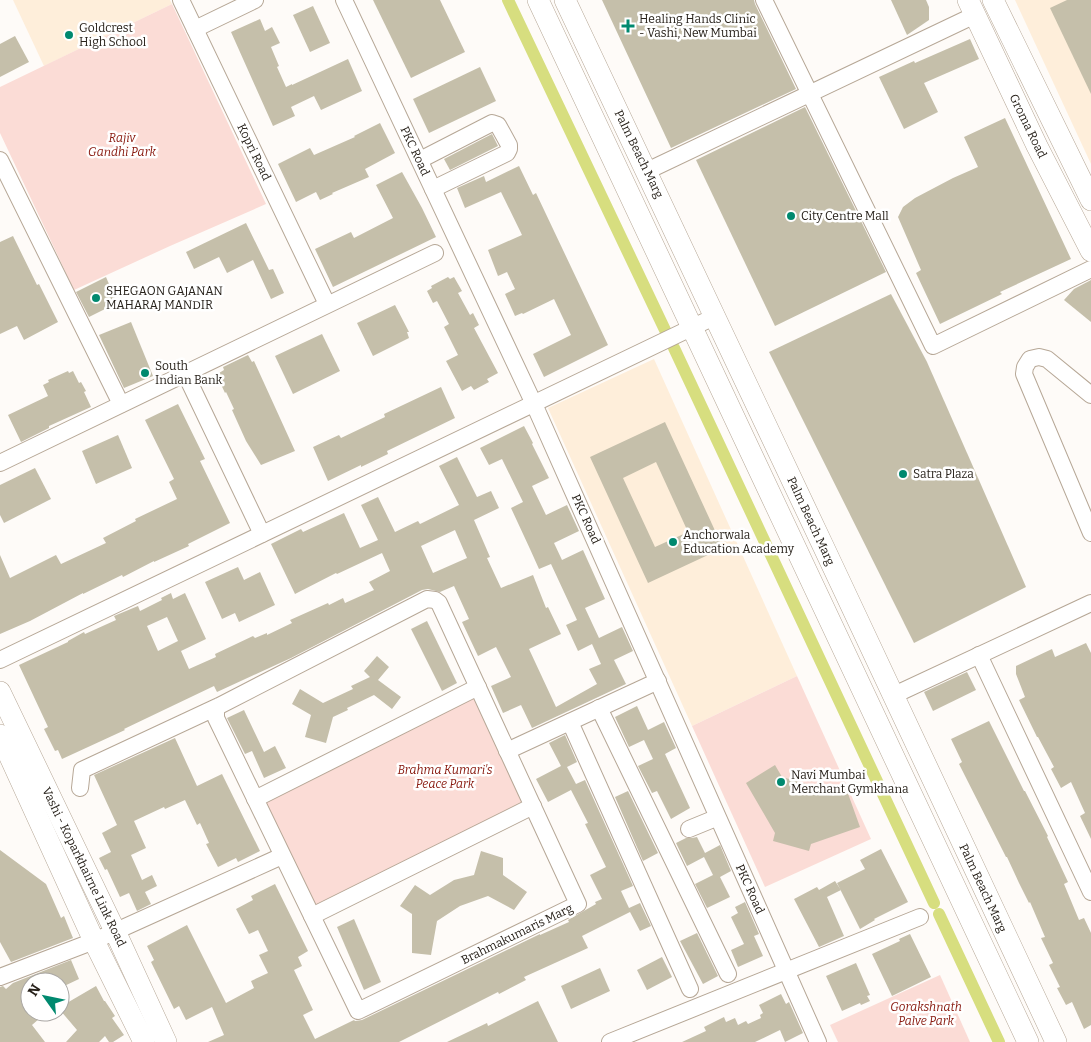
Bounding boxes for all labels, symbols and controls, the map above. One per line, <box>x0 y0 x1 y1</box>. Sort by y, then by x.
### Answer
place label: Healing Hands Clinic - Vashi, New Mumbai <box>639 12 757 40</box>
marker: Healing Hands Clinic - Vashi, New Mumbai <box>621 19 635 33</box>
place label: Goldcrest High School <box>79 21 147 49</box>
marker: Goldcrest High School <box>63 29 75 41</box>
street label: Groma Road <box>1006 92 1050 160</box>
street label: Palm Beach Marg <box>612 108 666 201</box>
street label: Kopri Road <box>234 121 274 183</box>
street label: PKC Road <box>397 124 433 178</box>
park label: Rajiv Gandhi Park <box>88 131 156 159</box>
place label: City Centre Mall <box>801 209 889 223</box>
marker: City Centre Mall <box>785 210 797 222</box>
place label: SHEGAON GAJANAN MAHARAJ MANDIR <box>106 284 223 312</box>
marker: SHEGAON GAJANAN MAHARAJ MANDIR <box>90 292 102 304</box>
place label: South Indian Bank <box>155 359 223 387</box>
marker: South Indian Bank <box>139 367 151 379</box>
place label: Satra Plaza <box>913 467 974 481</box>
marker: Satra Plaza <box>897 468 909 480</box>
street label: Palm Beach Marg <box>784 475 838 568</box>
street label: PKC Road <box>569 492 603 546</box>
place label: Anchorwala Education Academy <box>683 528 795 556</box>
marker: Anchorwala Education Academy <box>667 536 679 548</box>
park label: Brahma Kumari's Peace Park <box>397 763 493 791</box>
place label: Navi Mumbai Merchant Gymkhana <box>791 768 909 796</box>
marker: Navi Mumbai Merchant Gymkhana <box>775 776 787 788</box>
street label: Vashi - Koparkhairne Link Road <box>39 785 129 949</box>
street label: Palm Beach Marg <box>956 842 1010 935</box>
street label: PKC Road <box>733 862 767 916</box>
street label: Brahmakumaris Marg <box>459 901 575 967</box>
north arrow <box>20 972 70 1022</box>
text: N <box>24 981 45 999</box>
park label: Gorakshnath Palve Park <box>890 1000 962 1028</box>

